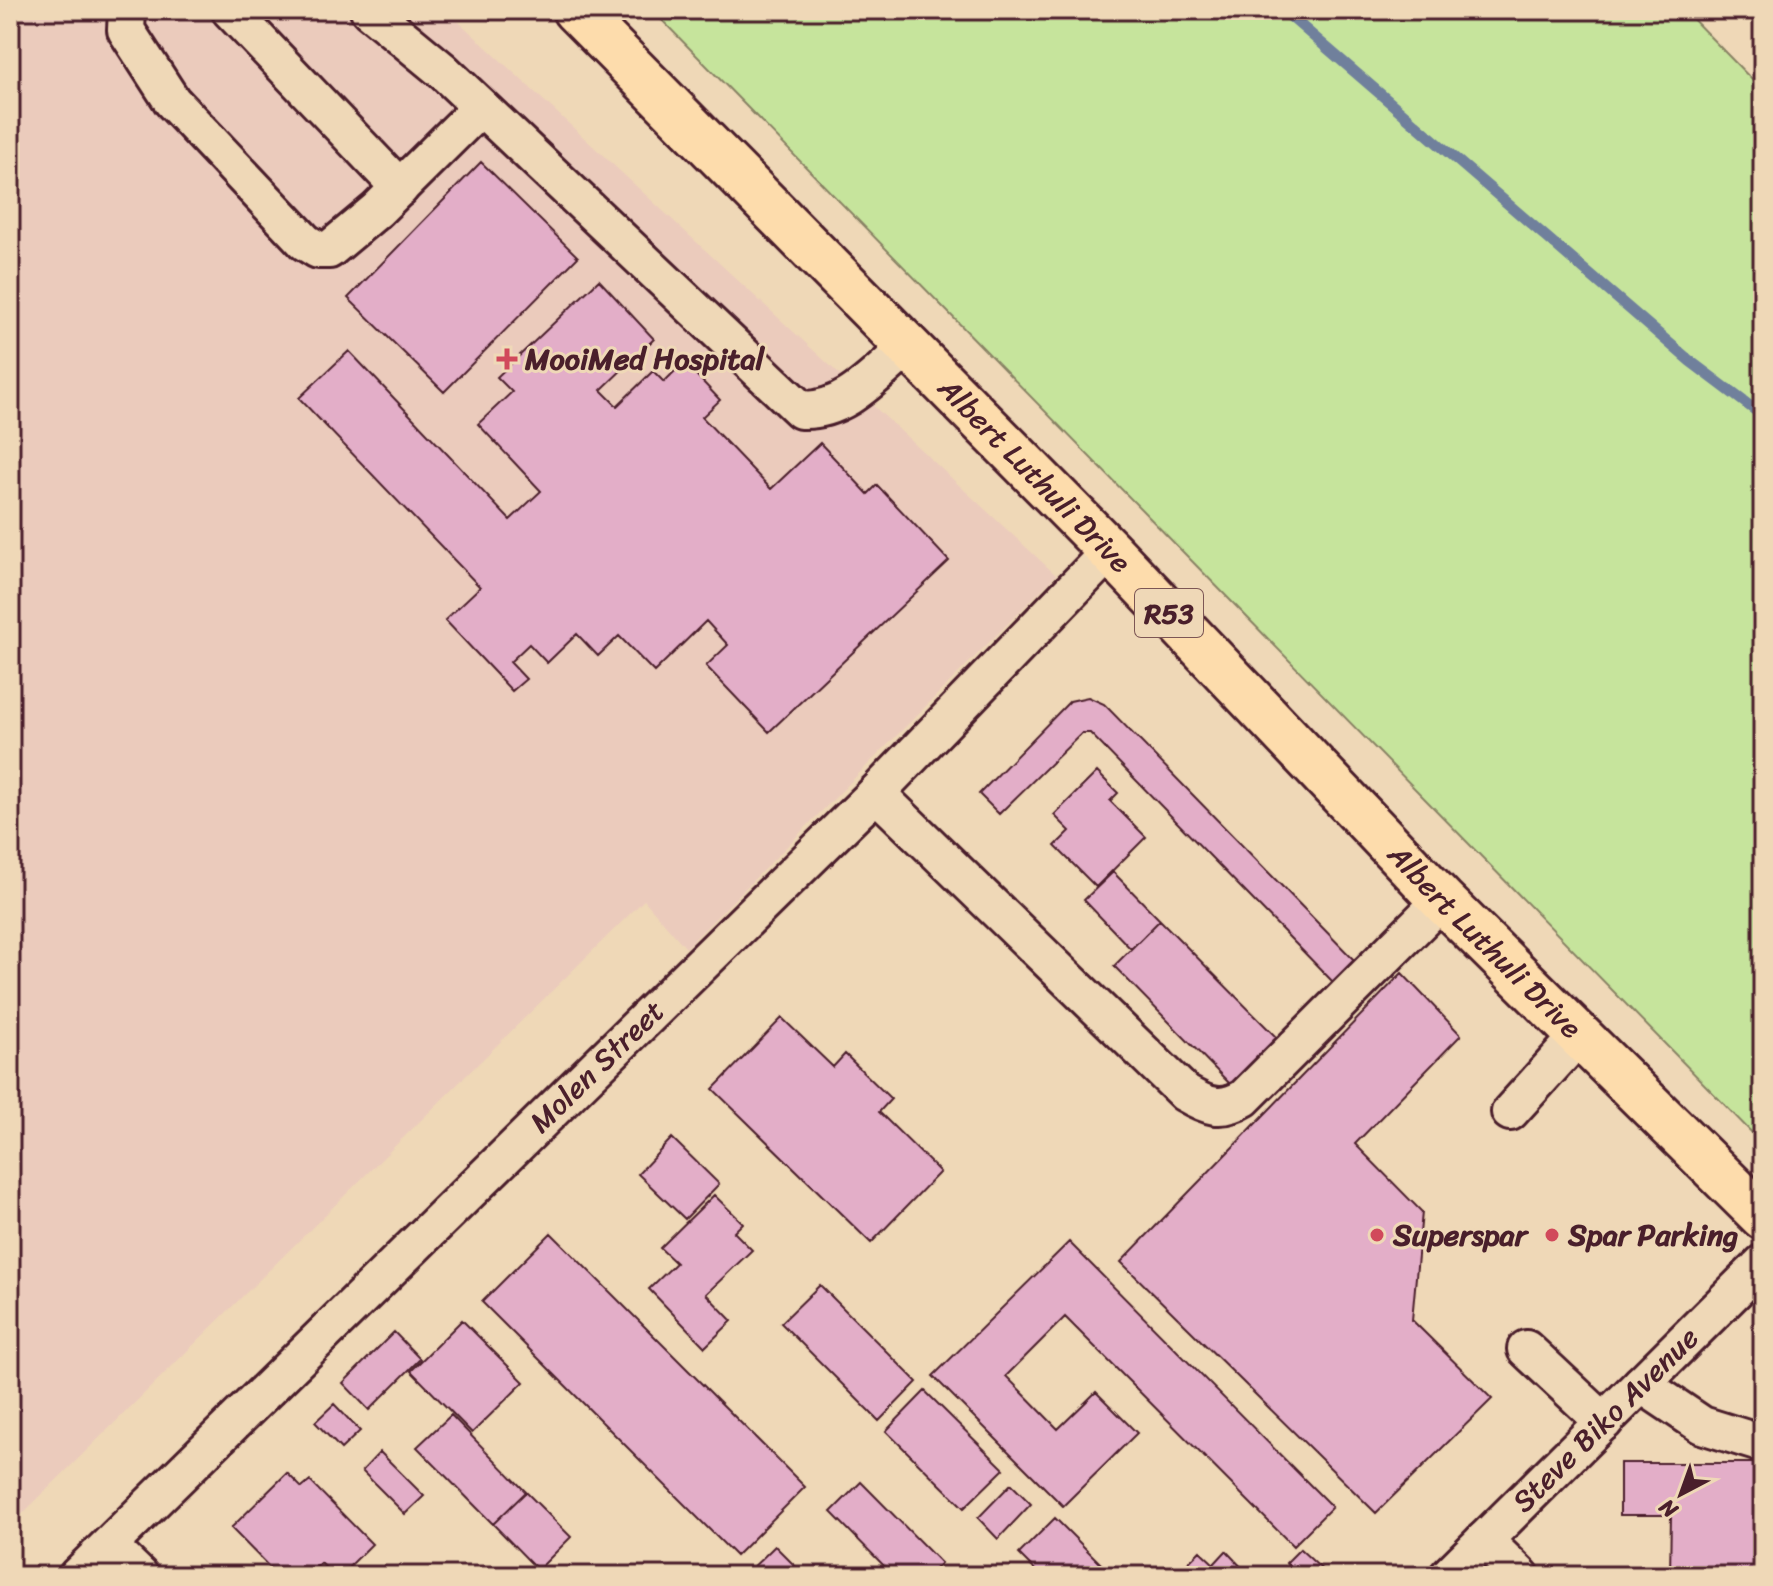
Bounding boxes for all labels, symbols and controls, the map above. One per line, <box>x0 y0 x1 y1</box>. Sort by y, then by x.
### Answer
place label: MooiMed Hospital <box>524 332 765 386</box>
marker: MooiMed Hospital <box>496 348 518 370</box>
street label: Albert Luthuli Drive <box>924 363 1145 586</box>
road number: R53 <box>1135 589 1203 637</box>
street label: Albert Luthuli Drive <box>1373 830 1596 1052</box>
street label: Molen Street <box>516 986 678 1147</box>
place label: Superspar <box>1392 1208 1530 1262</box>
place label: Spar Parking <box>1567 1208 1738 1262</box>
marker: Superspar <box>1368 1226 1386 1244</box>
marker: Spar Parking <box>1543 1226 1561 1244</box>
street label: Steve Biko Avenue <box>1499 1313 1712 1526</box>
north arrow <box>1641 1454 1721 1534</box>
text: N <box>1649 1489 1688 1529</box>

